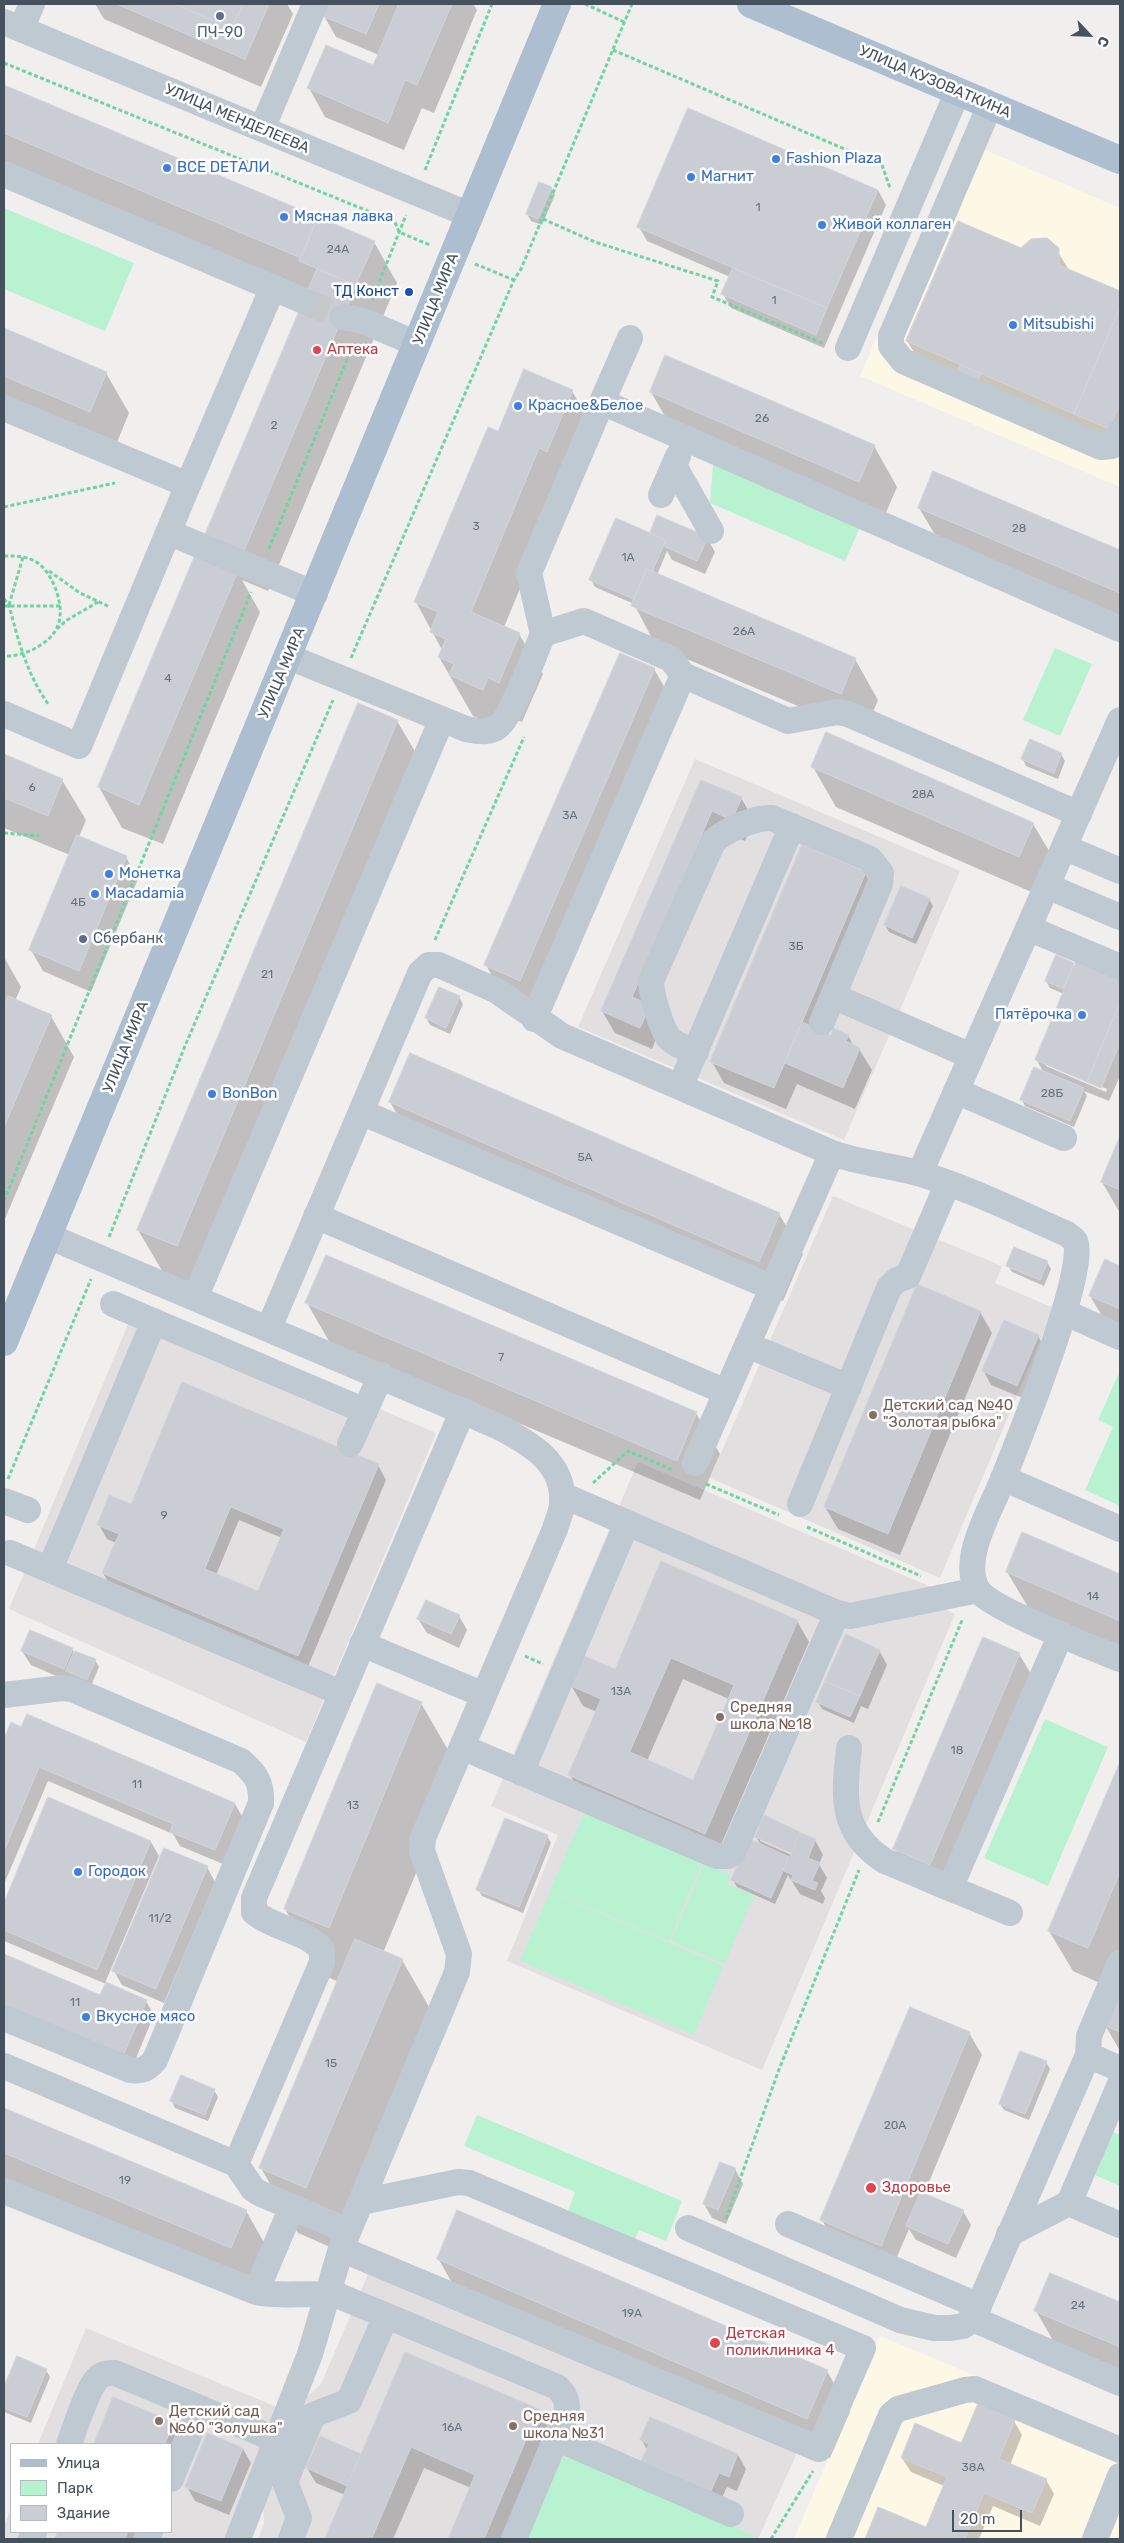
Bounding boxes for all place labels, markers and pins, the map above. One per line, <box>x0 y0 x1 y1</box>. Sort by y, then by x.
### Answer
marker: ПЧ-90 <box>214 10 226 22</box>
place label: ПЧ-90 <box>197 24 243 42</box>
place label: Fashion Plaza <box>786 150 882 168</box>
marker: Fashion Plaza <box>770 153 782 165</box>
place label: ВСЕ DEТАЛИ <box>177 159 270 177</box>
marker: ВСЕ DEТАЛИ <box>161 162 173 174</box>
place label: Магнит <box>701 168 754 186</box>
marker: Магнит <box>685 171 697 183</box>
place label: Мясная лавка <box>294 208 393 226</box>
marker: Мясная лавка <box>278 211 290 223</box>
place label: Живой коллаген <box>832 216 951 234</box>
marker: Живой коллаген <box>816 219 828 231</box>
place label: ТД Конст <box>333 283 399 301</box>
marker: ТД Конст <box>403 286 415 298</box>
place label: Mitsubishi <box>1023 316 1094 334</box>
marker: Mitsubishi <box>1007 319 1019 331</box>
place label: Аптека <box>327 341 378 359</box>
marker: Аптека <box>311 344 323 356</box>
place label: Красное&Белое <box>528 397 643 415</box>
marker: Красное&Белое <box>512 400 524 412</box>
place label: Монетка <box>119 865 181 883</box>
marker: Монетка <box>103 868 115 880</box>
place label: Macadamia <box>105 885 184 903</box>
marker: Macadamia <box>89 888 101 900</box>
place label: Сбербанк <box>93 930 163 948</box>
marker: Сбербанк <box>77 933 89 945</box>
place label: Пятёрочка <box>995 1006 1072 1024</box>
marker: Пятёрочка <box>1076 1009 1088 1021</box>
place label: BonBon <box>222 1085 277 1103</box>
marker: BonBon <box>206 1088 218 1100</box>
place label: Детский сад №40 "Золотая рыбка" <box>883 1397 1013 1432</box>
marker: Детский сад №40 "Золотая рыбка" <box>867 1409 879 1421</box>
place label: Средняя школа №18 <box>730 1699 812 1734</box>
marker: Средняя школа №18 <box>714 1711 726 1723</box>
place label: Городок <box>88 1863 146 1881</box>
marker: Городок <box>72 1866 84 1878</box>
place label: Вкусное мясо <box>96 2008 195 2026</box>
marker: Вкусное мясо <box>80 2011 92 2023</box>
place label: Здоровье <box>882 2179 951 2197</box>
marker: Здоровье <box>864 2181 878 2195</box>
place label: Детская поликлиника 4 <box>726 2325 835 2360</box>
marker: Детская поликлиника 4 <box>708 2336 722 2350</box>
place label: Детский сад №60 "Золушка" <box>169 2403 283 2438</box>
place label: Средняя школа №31 <box>523 2408 604 2443</box>
marker: Детский сад №60 "Золушка" <box>153 2415 165 2427</box>
marker: Средняя школа №31 <box>507 2420 519 2432</box>

